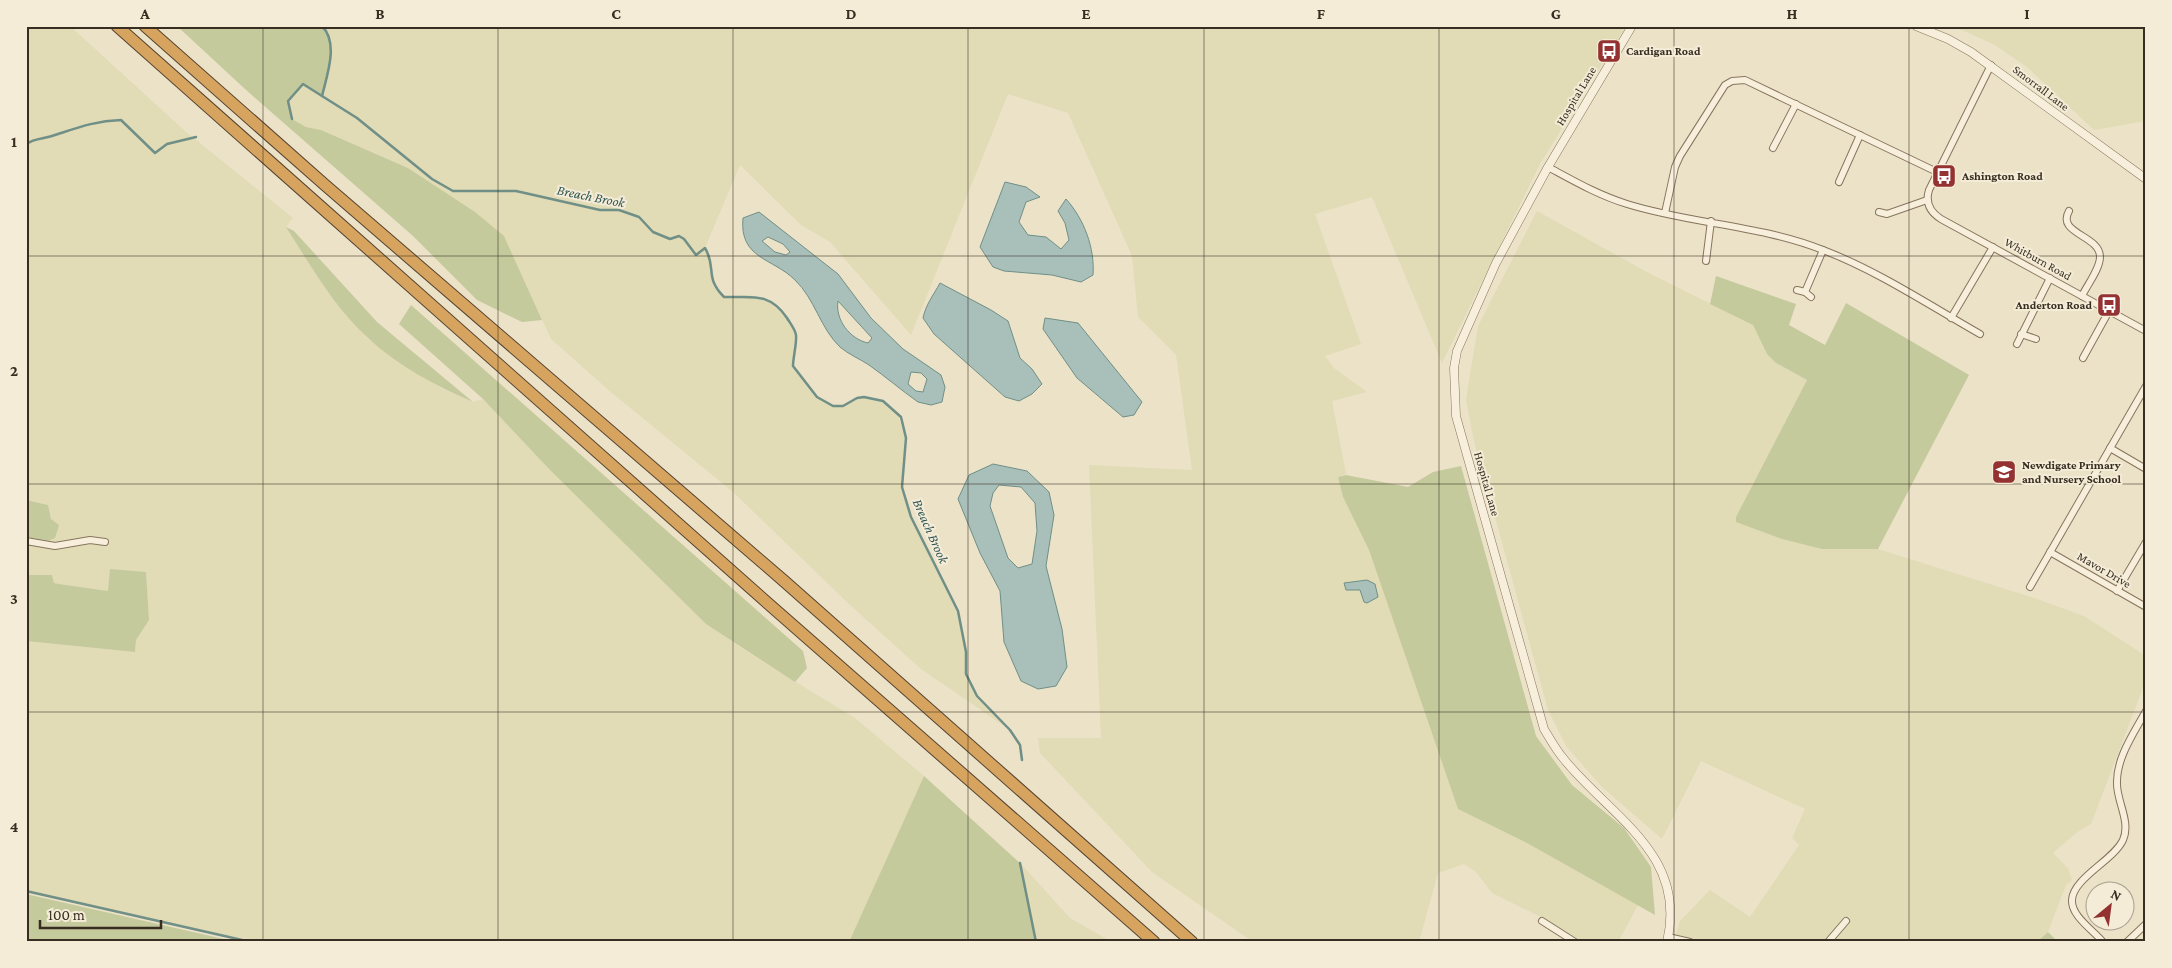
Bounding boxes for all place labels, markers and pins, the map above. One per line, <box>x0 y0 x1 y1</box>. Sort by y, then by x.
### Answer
bus stop icon: Cardigan Road <box>1596 38 1622 64</box>
place label: Cardigan Road <box>1626 44 1701 58</box>
bus stop icon: Ashington Road <box>1931 163 1957 189</box>
place label: Ashington Road <box>1961 169 2043 183</box>
bus stop icon: Anderton Road <box>2096 292 2122 318</box>
place label: Anderton Road <box>2015 298 2092 312</box>
place label: Newdigate Primary and Nursery School <box>2022 458 2121 486</box>
school or university icon: Newdigate Primary and Nursery School <box>1991 459 2017 485</box>

